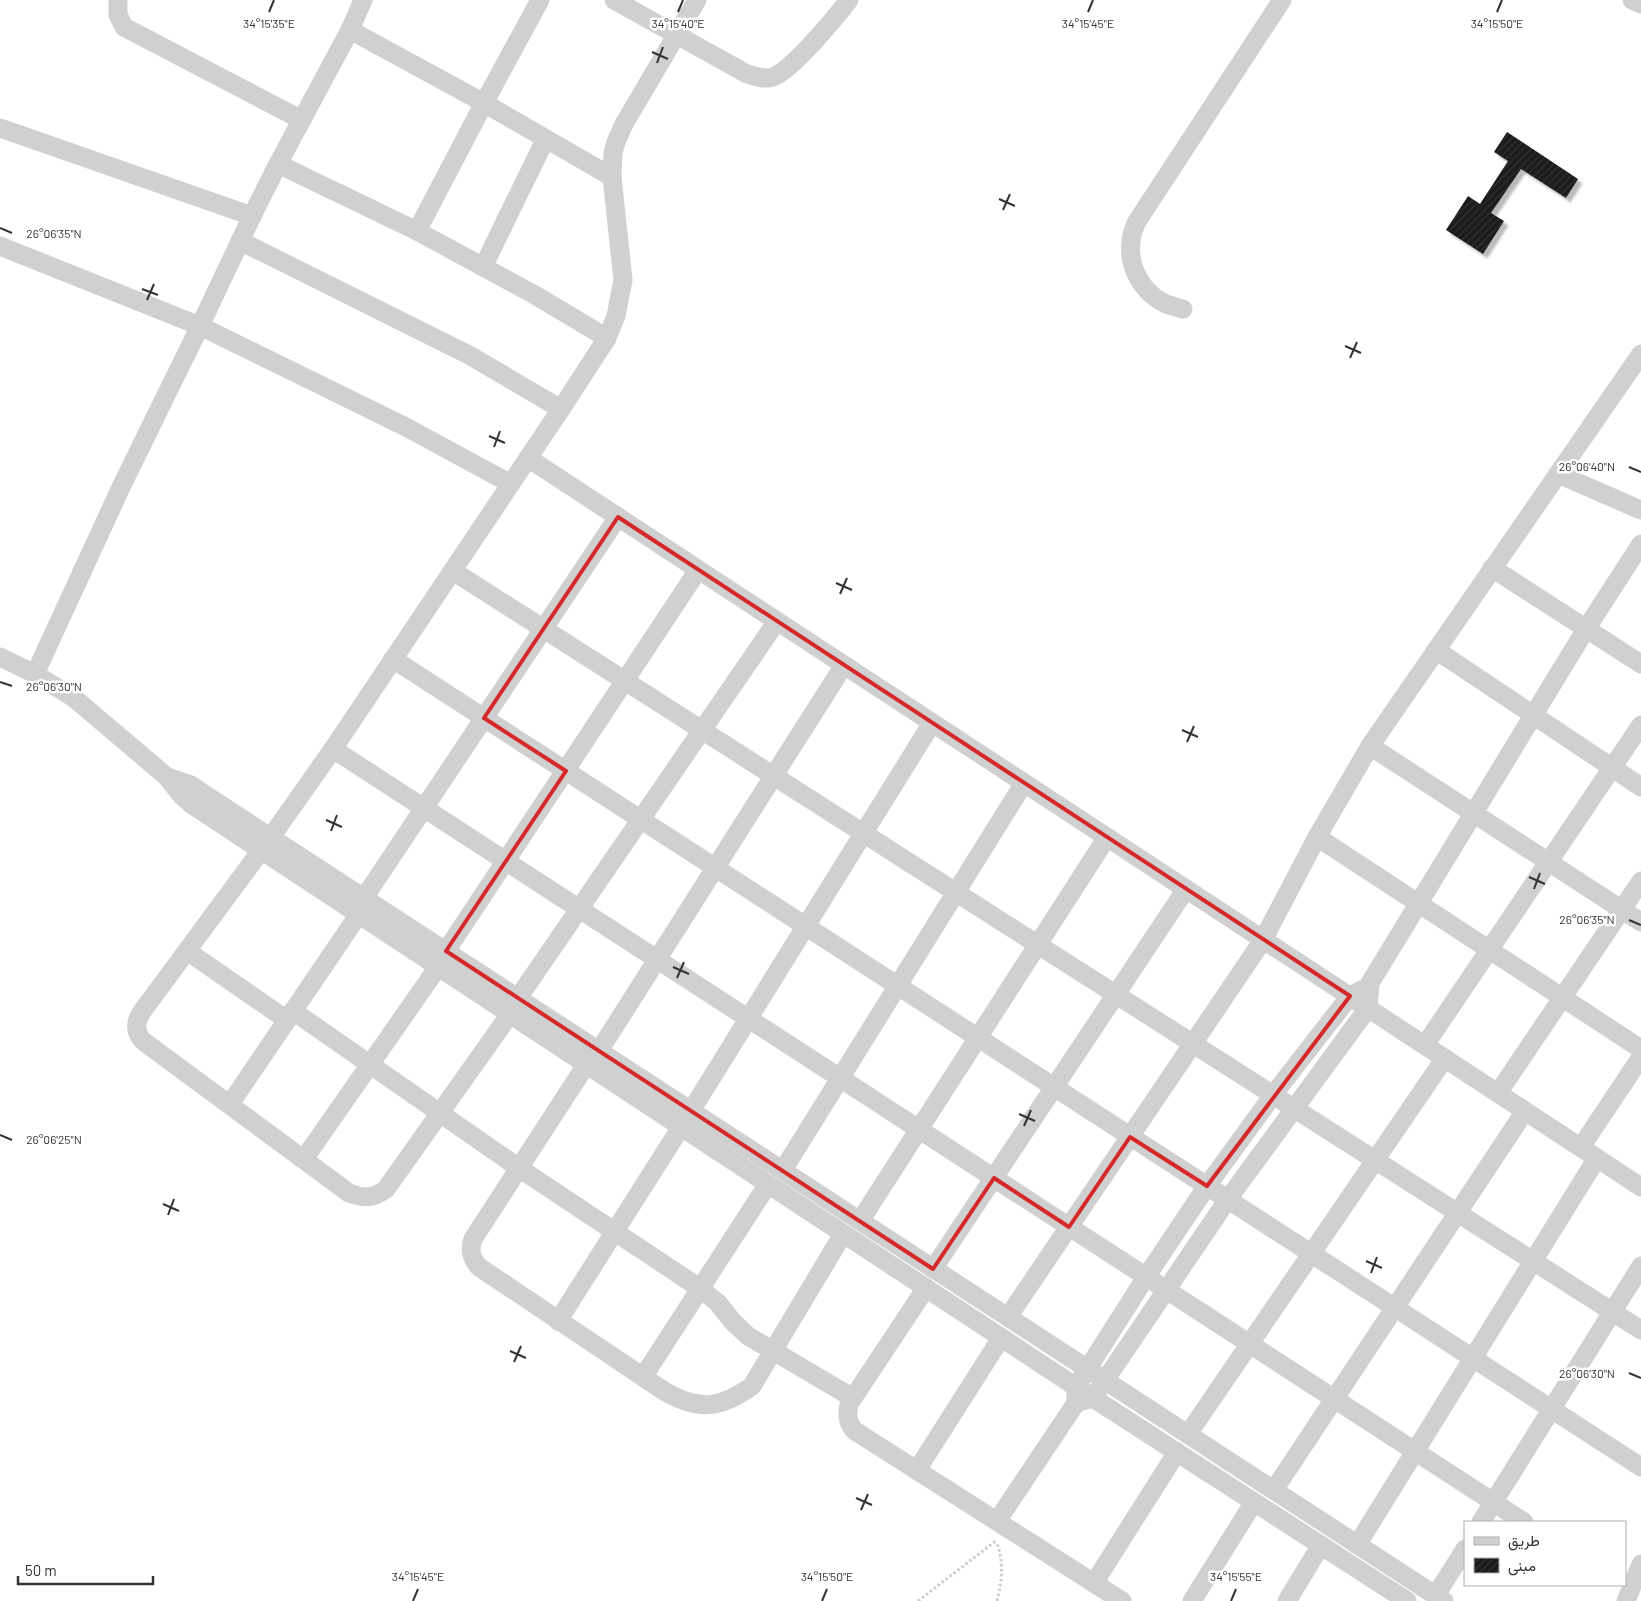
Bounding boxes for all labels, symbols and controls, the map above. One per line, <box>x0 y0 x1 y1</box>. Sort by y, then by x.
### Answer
text: 34°15'35"E <box>243 16 295 30</box>
text: 34°15'40"E <box>651 16 705 30</box>
text: 34°15'45"E <box>1062 16 1114 30</box>
text: 34°15'50"E <box>1471 16 1523 30</box>
text: 26°06'35"N <box>26 226 82 240</box>
text: 26°06'40"N <box>1559 459 1615 473</box>
text: 26°06'30"N <box>26 679 82 693</box>
text: 26°06'35"N <box>1559 912 1615 926</box>
text: 26°06'25"N <box>26 1132 82 1146</box>
text: 26°06'30"N <box>1559 1366 1615 1380</box>
legend <box>1464 1521 1626 1586</box>
text: طريق <box>1508 1531 1540 1551</box>
scale bar <box>18 1554 152 1586</box>
text: مبنى <box>1508 1556 1536 1576</box>
text: 50 m <box>25 1561 57 1579</box>
text: 34°15'45"E <box>392 1569 444 1583</box>
text: 34°15'50"E <box>801 1569 853 1583</box>
text: 34°15'55"E <box>1210 1569 1262 1583</box>

